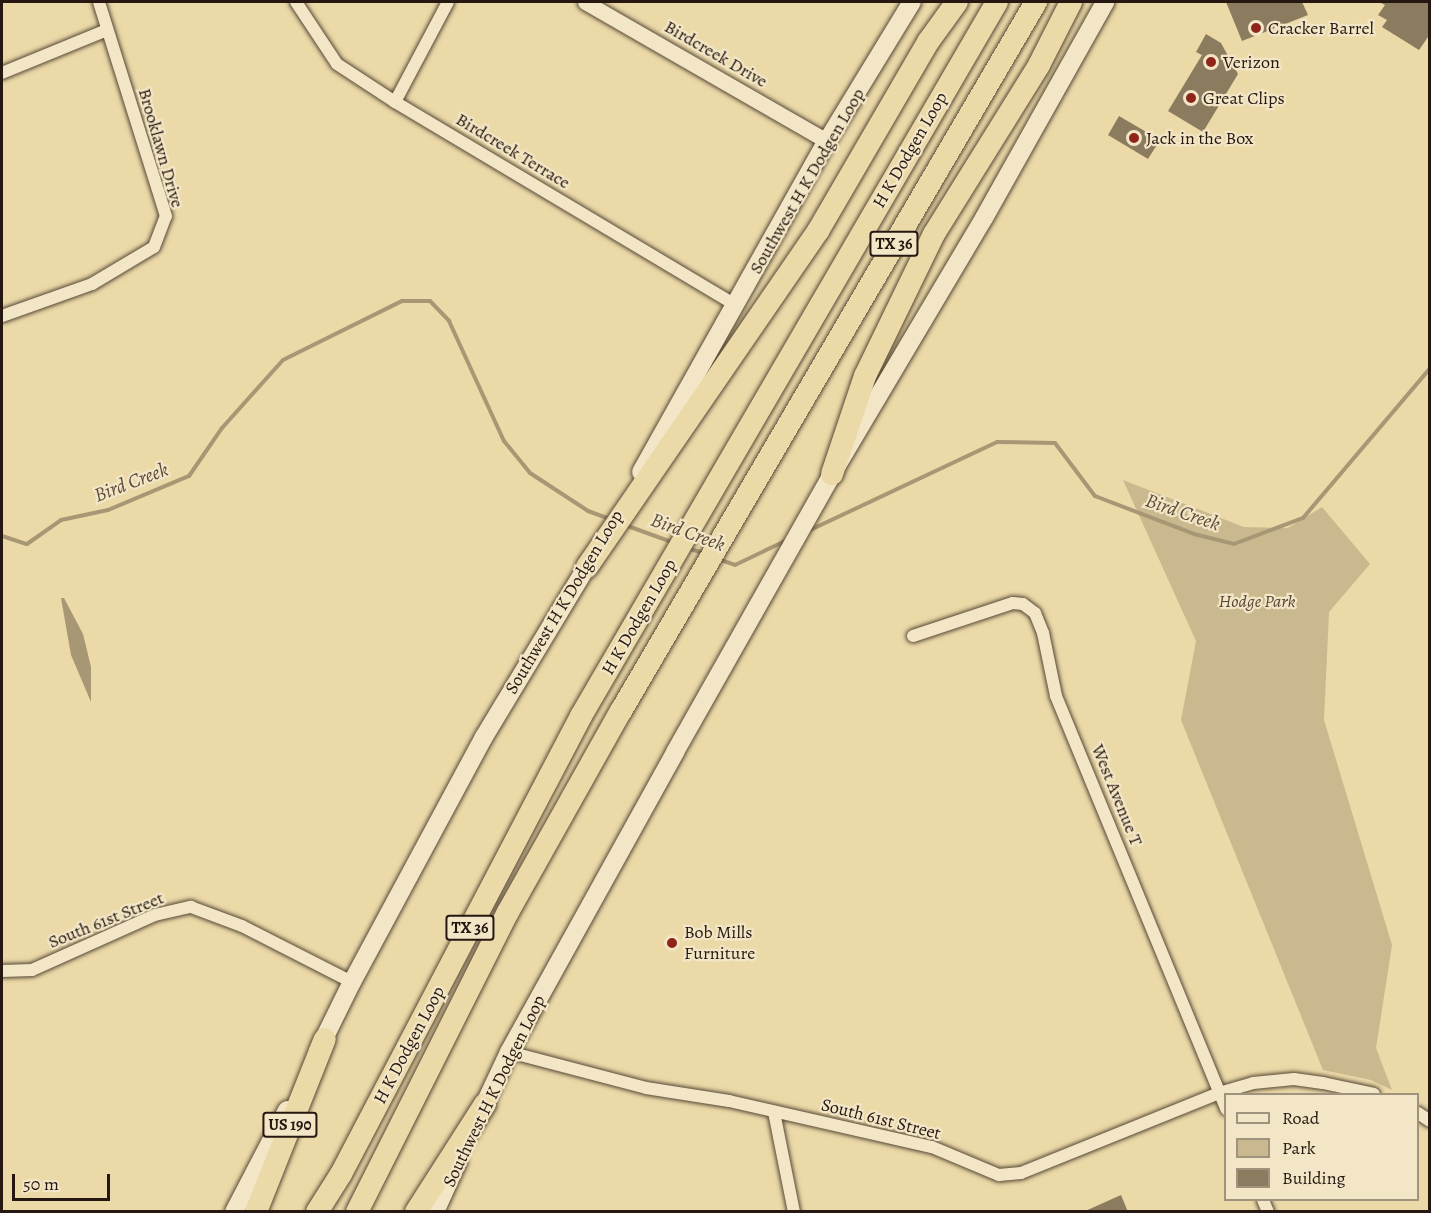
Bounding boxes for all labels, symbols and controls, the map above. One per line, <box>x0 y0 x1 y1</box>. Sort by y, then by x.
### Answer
street label: Birdcreek Drive <box>661 16 771 92</box>
place label: Cracker Barrel <box>1268 17 1374 39</box>
marker: Cracker Barrel <box>1249 21 1263 35</box>
place label: Verizon <box>1223 51 1280 73</box>
marker: Verizon <box>1204 55 1218 69</box>
street label: Southwest H K Dodgen Loop <box>745 84 869 278</box>
street label: Brooklawn Drive <box>134 86 188 210</box>
place label: Great Clips <box>1203 87 1285 109</box>
street label: H K Dodgen Loop <box>868 88 952 212</box>
marker: Great Clips <box>1184 91 1198 105</box>
street label: Birdcreek Terrace <box>452 108 574 194</box>
place label: Jack in the Box <box>1146 127 1253 149</box>
marker: Jack in the Box <box>1127 131 1141 145</box>
road number: TX 36 <box>868 231 920 257</box>
water label: Bird Creek <box>91 457 171 507</box>
water label: Bird Creek <box>1142 488 1224 536</box>
street label: Southwest H K Dodgen Loop <box>500 506 628 698</box>
water label: Bird Creek <box>648 507 728 557</box>
street label: H K Dodgen Loop <box>597 555 681 679</box>
park label: Hodge Park <box>1218 590 1296 612</box>
street label: West Avenue T <box>1087 741 1147 849</box>
street label: South 61st Street <box>45 887 167 953</box>
road number: TX 36 <box>444 915 496 941</box>
place label: Bob Mills Furniture <box>684 922 755 964</box>
marker: Bob Mills Furniture <box>665 936 679 950</box>
street label: H K Dodgen Loop <box>369 982 449 1108</box>
street label: Southwest H K Dodgen Loop <box>438 992 550 1190</box>
legend <box>1224 1093 1419 1201</box>
street label: South 61st Street <box>819 1094 943 1144</box>
text: Road <box>1282 1106 1319 1130</box>
road number: US 190 <box>262 1112 318 1138</box>
text: Park <box>1282 1136 1316 1160</box>
scale bar <box>15 1162 112 1200</box>
text: Building <box>1282 1166 1346 1190</box>
text: 50 m <box>23 1172 59 1196</box>

